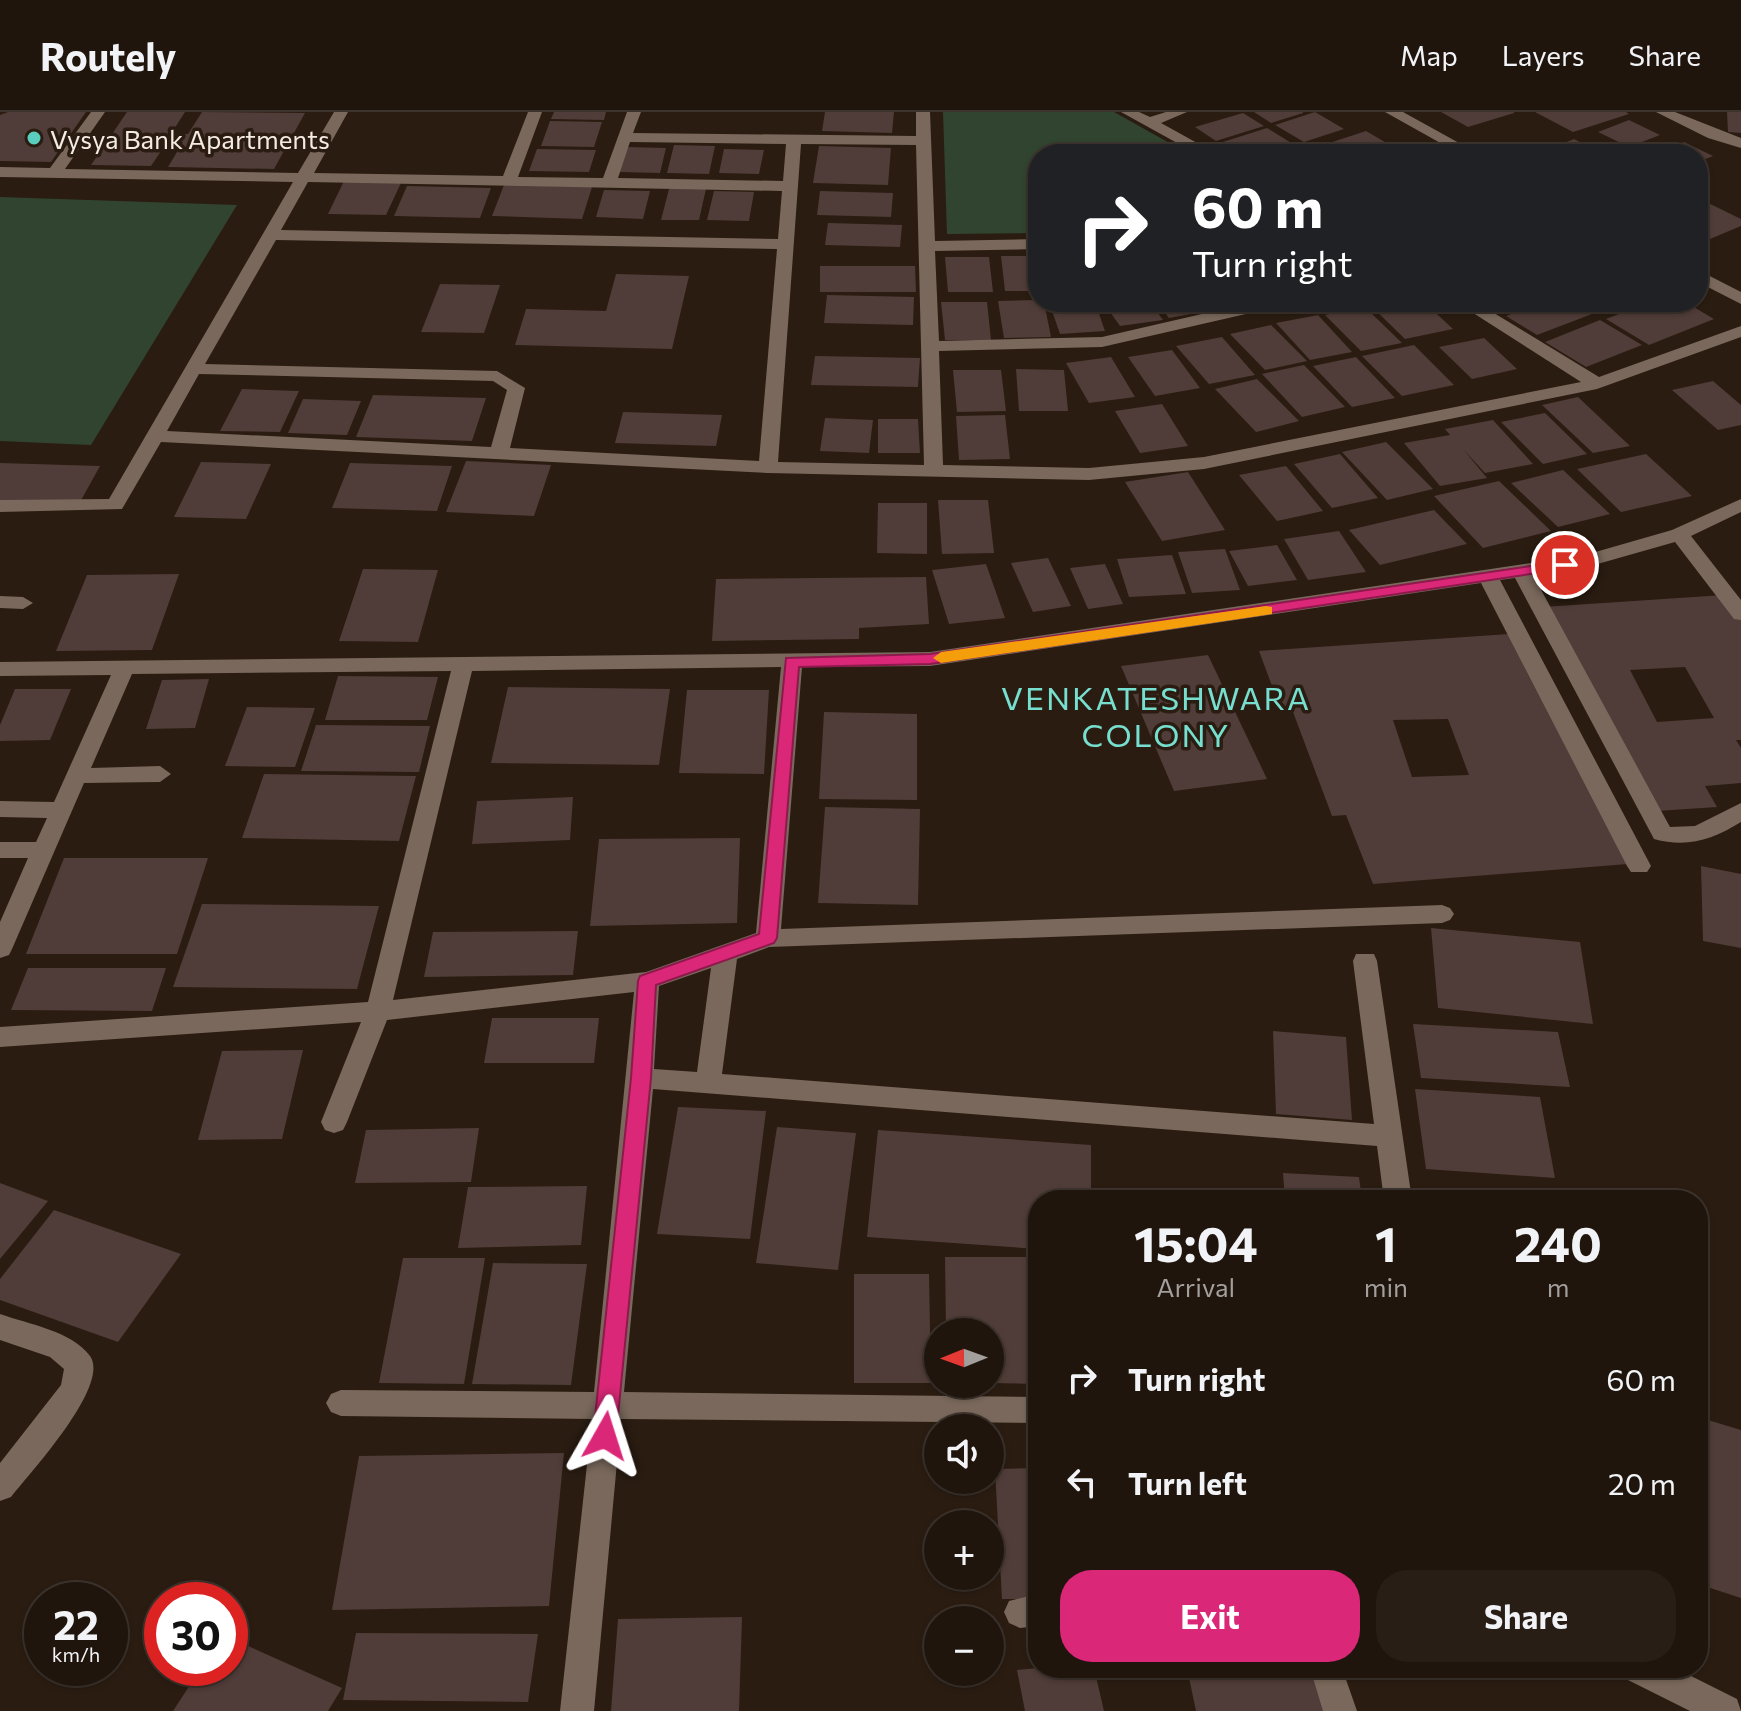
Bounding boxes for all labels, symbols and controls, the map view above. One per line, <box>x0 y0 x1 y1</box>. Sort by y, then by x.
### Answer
text: Routely <box>40 32 176 79</box>
text: Map <box>1400 38 1458 72</box>
text: Layers <box>1502 38 1584 72</box>
text: Share <box>1628 38 1701 72</box>
place label: Vysya Bank Apartments <box>50 123 330 154</box>
marker: Vysya Bank Apartments <box>25 129 43 147</box>
text: 60 m <box>1192 171 1323 240</box>
icon: right <box>1060 176 1164 280</box>
text: Turn right <box>1192 240 1353 284</box>
pin <box>1531 531 1599 599</box>
icon: arrive <box>1543 543 1587 587</box>
district label: VENKATESHWARA COLONY <box>1001 677 1311 754</box>
text: 15:04 <box>1134 1213 1258 1272</box>
text: 1 <box>1375 1213 1397 1272</box>
text: 240 <box>1514 1213 1602 1272</box>
text: Arrival <box>1157 1271 1235 1302</box>
text: min <box>1364 1271 1408 1302</box>
text: m <box>1547 1271 1569 1302</box>
north arrow <box>924 1318 1004 1398</box>
map controls <box>924 1318 1004 1686</box>
icon: right <box>1060 1356 1104 1400</box>
text: Turn right <box>1128 1360 1265 1397</box>
text: 60 m <box>1606 1360 1676 1397</box>
position arrow <box>563 1394 647 1478</box>
button: sound <box>924 1414 1004 1494</box>
icon: left <box>1060 1460 1104 1504</box>
text: Turn left <box>1128 1464 1247 1501</box>
text: 20 m <box>1608 1464 1676 1501</box>
button: + <box>924 1510 1004 1590</box>
button: Exit <box>1060 1570 1360 1662</box>
button: Share <box>1376 1570 1676 1662</box>
speed limit sign: 30 <box>144 1582 248 1686</box>
text: 22 <box>53 1599 99 1648</box>
button: − <box>924 1606 1004 1686</box>
text: km/h <box>52 1642 100 1666</box>

